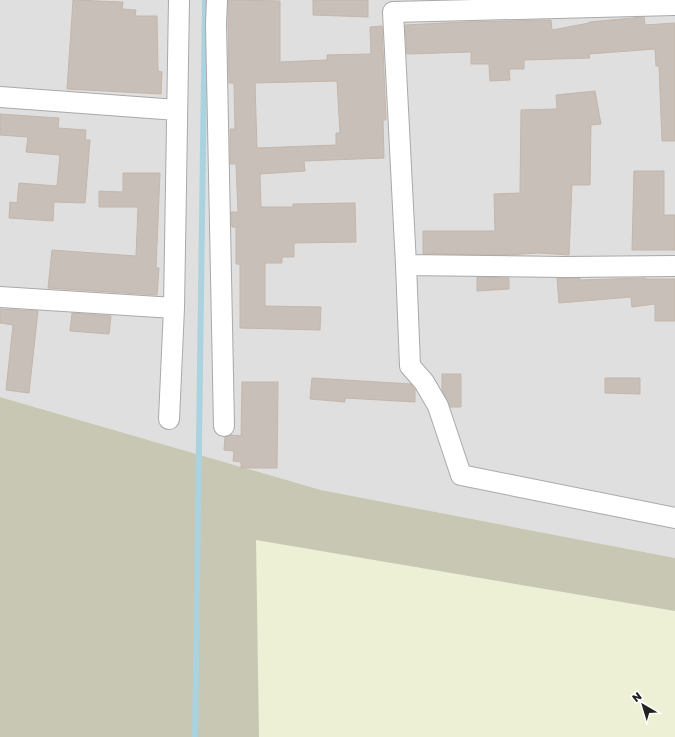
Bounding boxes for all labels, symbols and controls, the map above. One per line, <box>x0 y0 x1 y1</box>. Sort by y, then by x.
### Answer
north arrow <box>623 685 663 725</box>
text: N <box>629 689 644 704</box>

